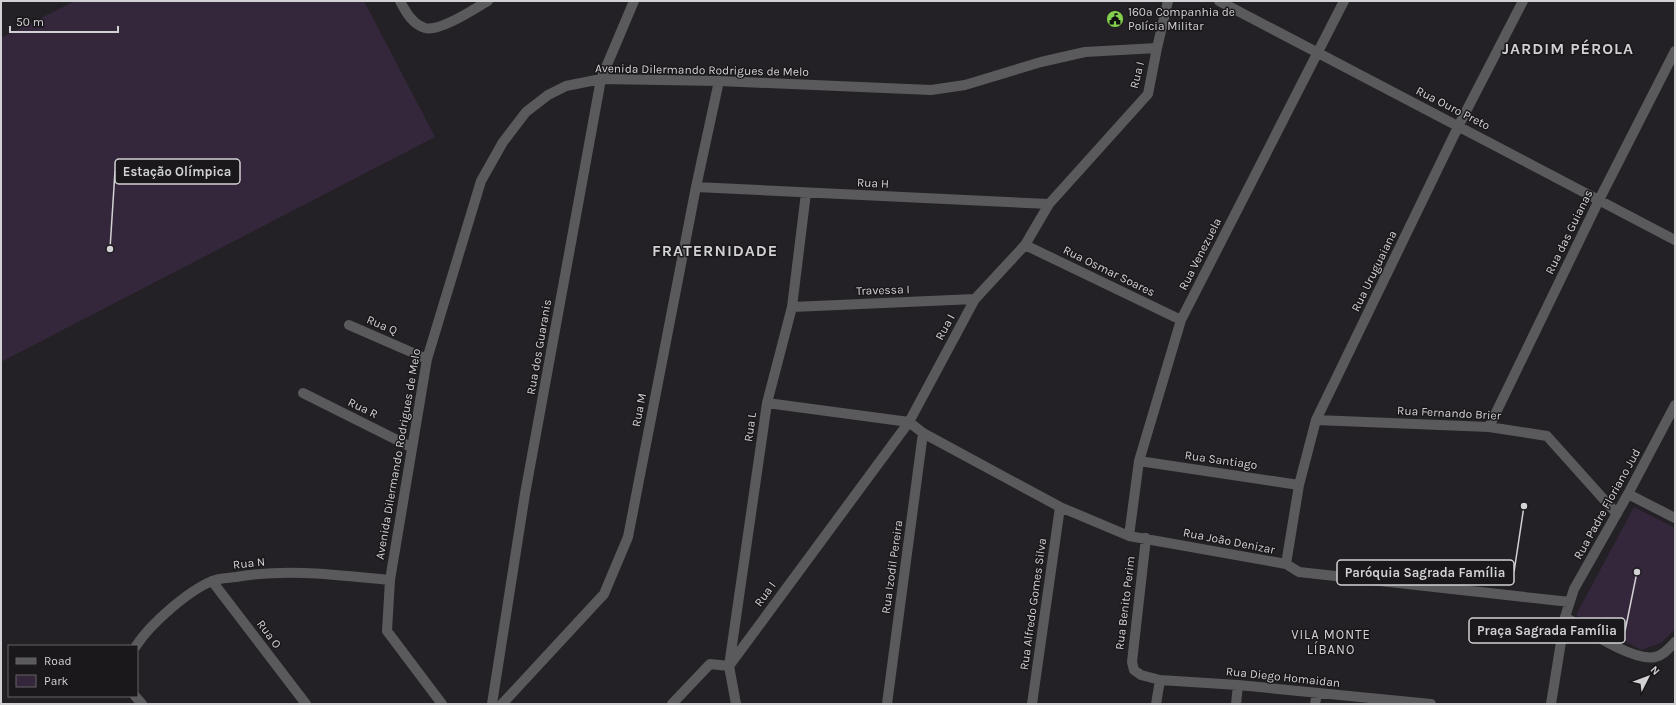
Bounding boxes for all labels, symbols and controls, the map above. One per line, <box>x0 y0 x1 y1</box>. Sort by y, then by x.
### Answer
place label: 160ª Companhia de Polícia Militar <box>1128 5 1235 33</box>
scale bar <box>10 8 118 34</box>
public building icon: 160ª Companhia de Polícia Militar <box>1105 9 1125 29</box>
text: 50 m <box>16 15 44 29</box>
district label: JARDIM PÉROLA <box>1502 39 1634 58</box>
street label: Rua I <box>1127 60 1147 90</box>
street label: Avenida Dilermando Rodrigues de Melo <box>595 61 809 79</box>
street label: Rua Ouro Preto <box>1414 83 1492 133</box>
callout: Estação Olímpica <box>115 159 240 184</box>
text: Estação Olímpica <box>123 164 231 179</box>
street label: Rua H <box>857 175 889 191</box>
street label: Rua das Guianas <box>1542 187 1596 277</box>
street label: Rua Venezuela <box>1176 216 1224 292</box>
street label: Rua Uruguaiana <box>1348 228 1400 314</box>
district label: FRATERNIDADE <box>652 241 778 260</box>
street label: Rua Osmar Soares <box>1061 243 1157 299</box>
street label: Travessa I <box>856 282 910 298</box>
street label: Rua dos Guaranis <box>524 298 554 396</box>
street label: Rua Q <box>365 312 400 338</box>
street label: Rua I <box>932 312 958 342</box>
street label: Avenida Dilermando Rodrigues de Melo <box>373 348 423 560</box>
street label: Rua M <box>629 392 649 428</box>
street label: Rua R <box>346 395 380 421</box>
street label: Rua Fernando Brier <box>1397 403 1502 423</box>
street label: Rua L <box>741 411 759 443</box>
street label: Rua Padre Floriano Jud <box>1571 446 1643 562</box>
street label: Rua Santiago <box>1184 448 1258 472</box>
street label: Rua Izodil Pereira <box>878 519 906 615</box>
street label: Rua João Denizar <box>1182 525 1277 557</box>
street label: Rua Alfredo Gomes Silva <box>1017 537 1049 671</box>
street label: Rua N <box>232 554 266 572</box>
street label: Rua Benito Perim <box>1112 555 1138 651</box>
callout: Paróquia Sagrada Família <box>1337 560 1514 585</box>
text: Paróquia Sagrada Família <box>1345 565 1505 581</box>
street label: Rua I <box>751 579 779 609</box>
street label: Rua O <box>254 617 284 651</box>
callout: Praça Sagrada Família <box>1469 618 1625 643</box>
text: Praça Sagrada Família <box>1477 623 1617 638</box>
district label: VILA MONTE LÍBANO <box>1291 627 1371 657</box>
legend <box>8 645 138 697</box>
text: Road <box>44 654 72 668</box>
north arrow <box>1628 657 1668 697</box>
text: N <box>1648 663 1663 678</box>
street label: Rua Diego Homaidan <box>1225 664 1341 690</box>
text: Park <box>44 674 69 688</box>

